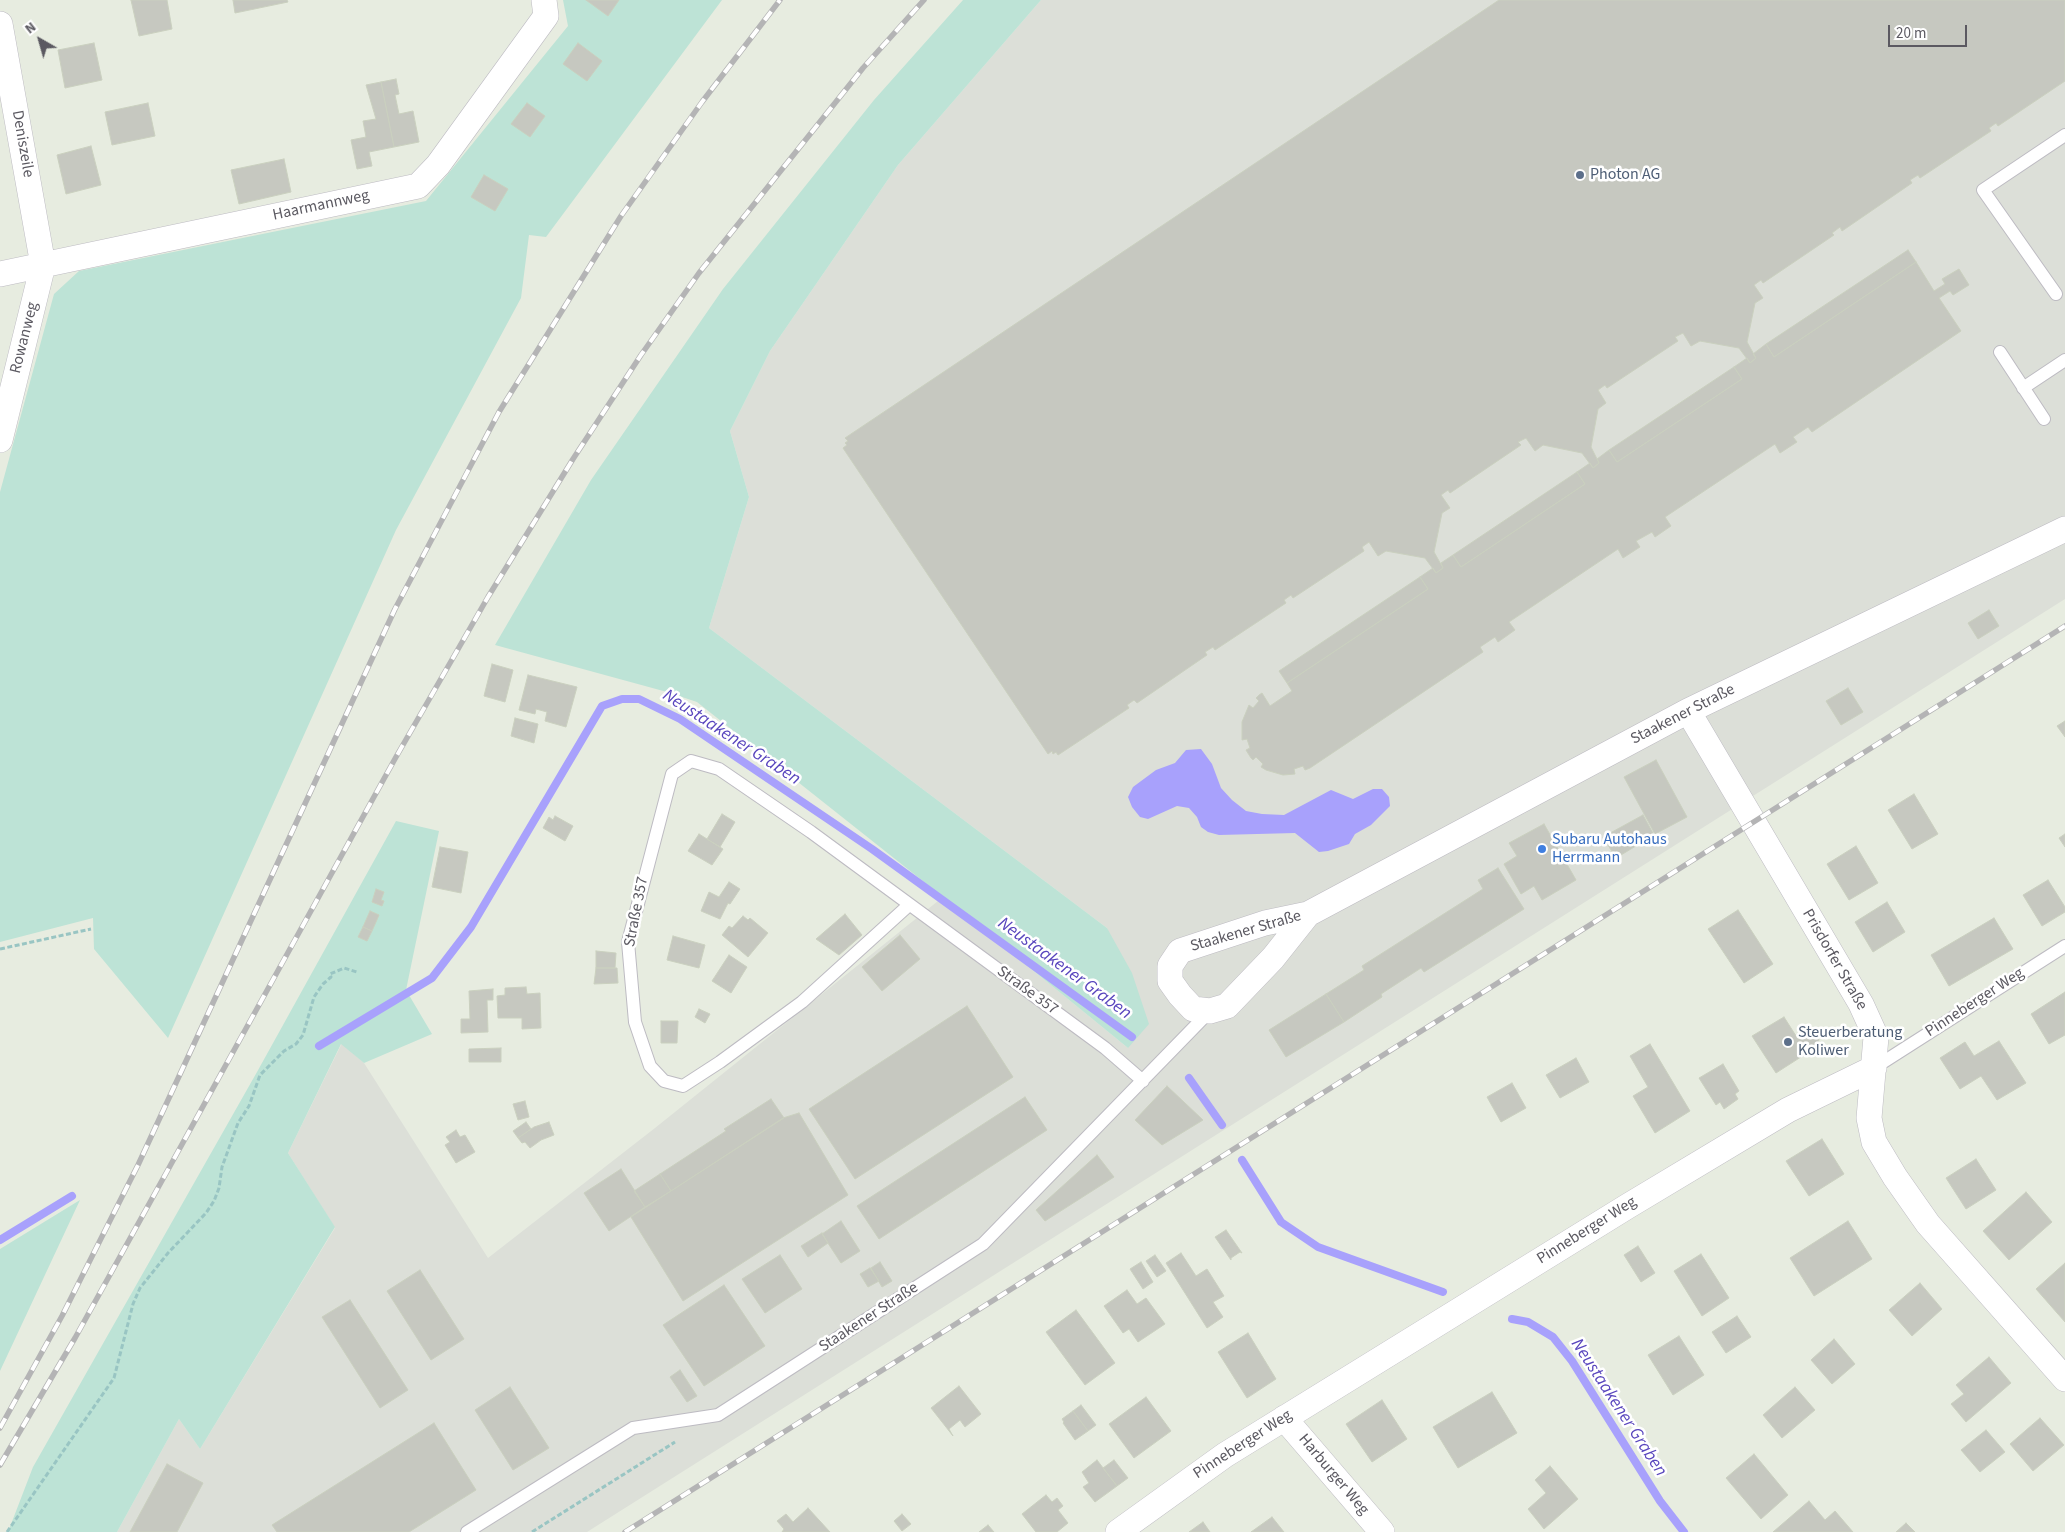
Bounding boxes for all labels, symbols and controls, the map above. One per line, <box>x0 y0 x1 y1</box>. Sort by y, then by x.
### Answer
north arrow <box>15 15 65 65</box>
scale bar <box>1890 15 1969 47</box>
text: N <box>21 17 41 39</box>
text: 20 m <box>1896 23 1926 44</box>
street label: Deniszeile <box>7 109 37 179</box>
place label: Photon AG <box>1590 165 1660 185</box>
marker: Photon AG <box>1574 169 1586 181</box>
street label: Haarmannweg <box>271 186 371 226</box>
street label: Rowanweg <box>7 300 43 376</box>
street label: Staakener Straße <box>1628 680 1738 750</box>
water label: Neustaakener Graben <box>658 685 804 791</box>
place label: Subaru Autohaus Herrmann <box>1552 830 1667 868</box>
marker: Subaru Autohaus Herrmann <box>1536 843 1548 855</box>
street label: Straße 357 <box>621 875 653 949</box>
street label: Prisdorfer Straße <box>1797 906 1871 1014</box>
street label: Staakener Straße <box>1188 907 1304 957</box>
water label: Neustaakener Graben <box>993 913 1135 1025</box>
street label: Straße 357 <box>993 962 1061 1020</box>
street label: Pinneberger Weg <box>1922 964 2028 1042</box>
place label: Steuerberatung Koliwer <box>1798 1023 1902 1061</box>
marker: Steuerberatung Koliwer <box>1782 1036 1794 1048</box>
street label: Pinneberger Weg <box>1534 1193 1640 1269</box>
street label: Staakener Straße <box>816 1279 922 1357</box>
water label: Neustaakener Graben <box>1565 1335 1671 1481</box>
street label: Pinneberger Weg <box>1190 1406 1296 1484</box>
street label: Harburger Weg <box>1294 1431 1372 1519</box>

